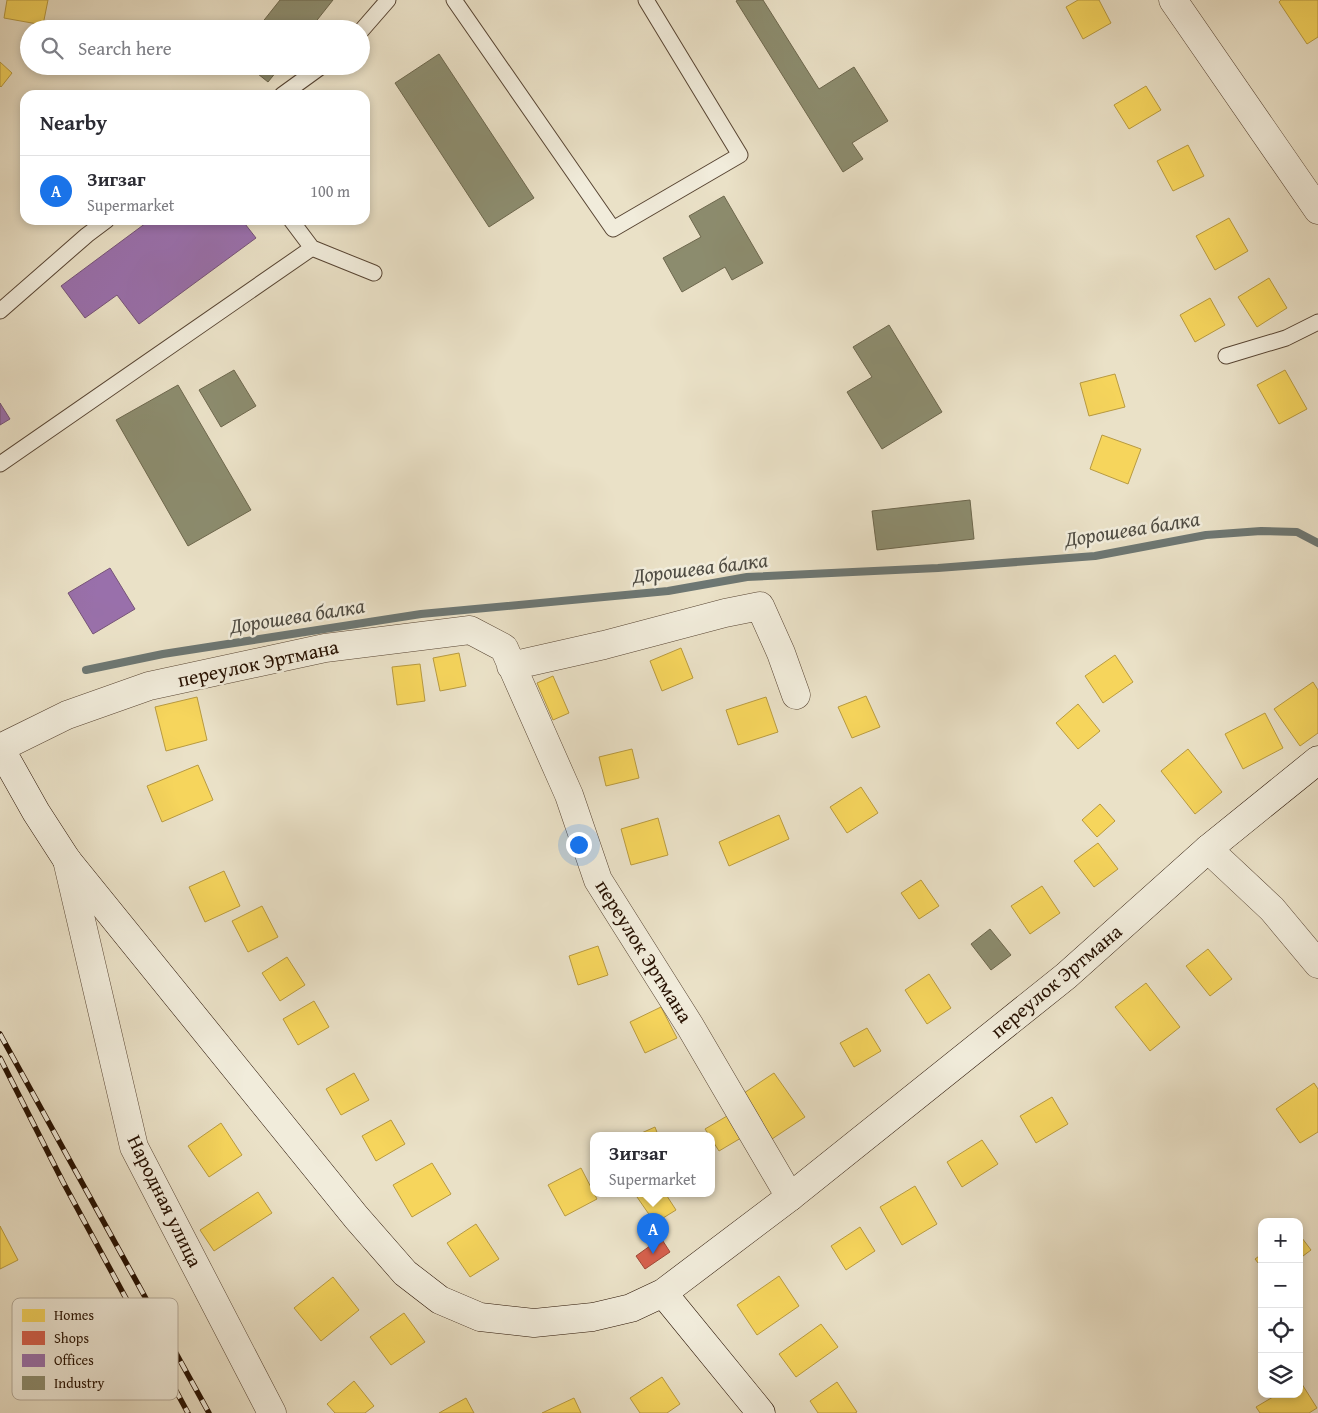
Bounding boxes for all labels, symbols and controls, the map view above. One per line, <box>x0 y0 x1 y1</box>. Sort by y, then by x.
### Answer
search box <box>20 20 370 75</box>
icon: search <box>38 34 66 62</box>
text: Search here <box>78 34 172 62</box>
text: Nearby <box>40 107 107 138</box>
text: Зигзаг <box>87 165 145 193</box>
text: A <box>51 179 61 203</box>
text: 100 m <box>310 179 350 203</box>
text: Supermarket <box>87 193 174 217</box>
water label: Дорошева балка <box>1061 502 1202 555</box>
water label: Дорошева балка <box>629 544 770 591</box>
water label: Дорошева балка <box>226 589 367 642</box>
street label: переулок Эртмана <box>175 631 342 694</box>
your location <box>566 832 592 858</box>
street label: переулок Эртмана <box>589 874 700 1028</box>
street label: переулок Эртмана <box>984 917 1128 1044</box>
street label: Народная улица <box>121 1130 210 1272</box>
popup <box>590 1132 715 1197</box>
text: Зигзаг <box>609 1139 667 1167</box>
text: Supermarket <box>609 1167 696 1191</box>
pin: A <box>637 1213 669 1254</box>
map controls <box>1258 1218 1303 1398</box>
button: + <box>1258 1218 1303 1263</box>
button: − <box>1258 1263 1303 1308</box>
legend <box>12 1298 178 1400</box>
text: Homes <box>54 1305 94 1325</box>
button: locate <box>1258 1308 1303 1353</box>
text: Shops <box>54 1328 89 1348</box>
text: Offices <box>54 1350 94 1370</box>
button: layers <box>1258 1353 1303 1398</box>
text: Industry <box>54 1373 104 1393</box>

